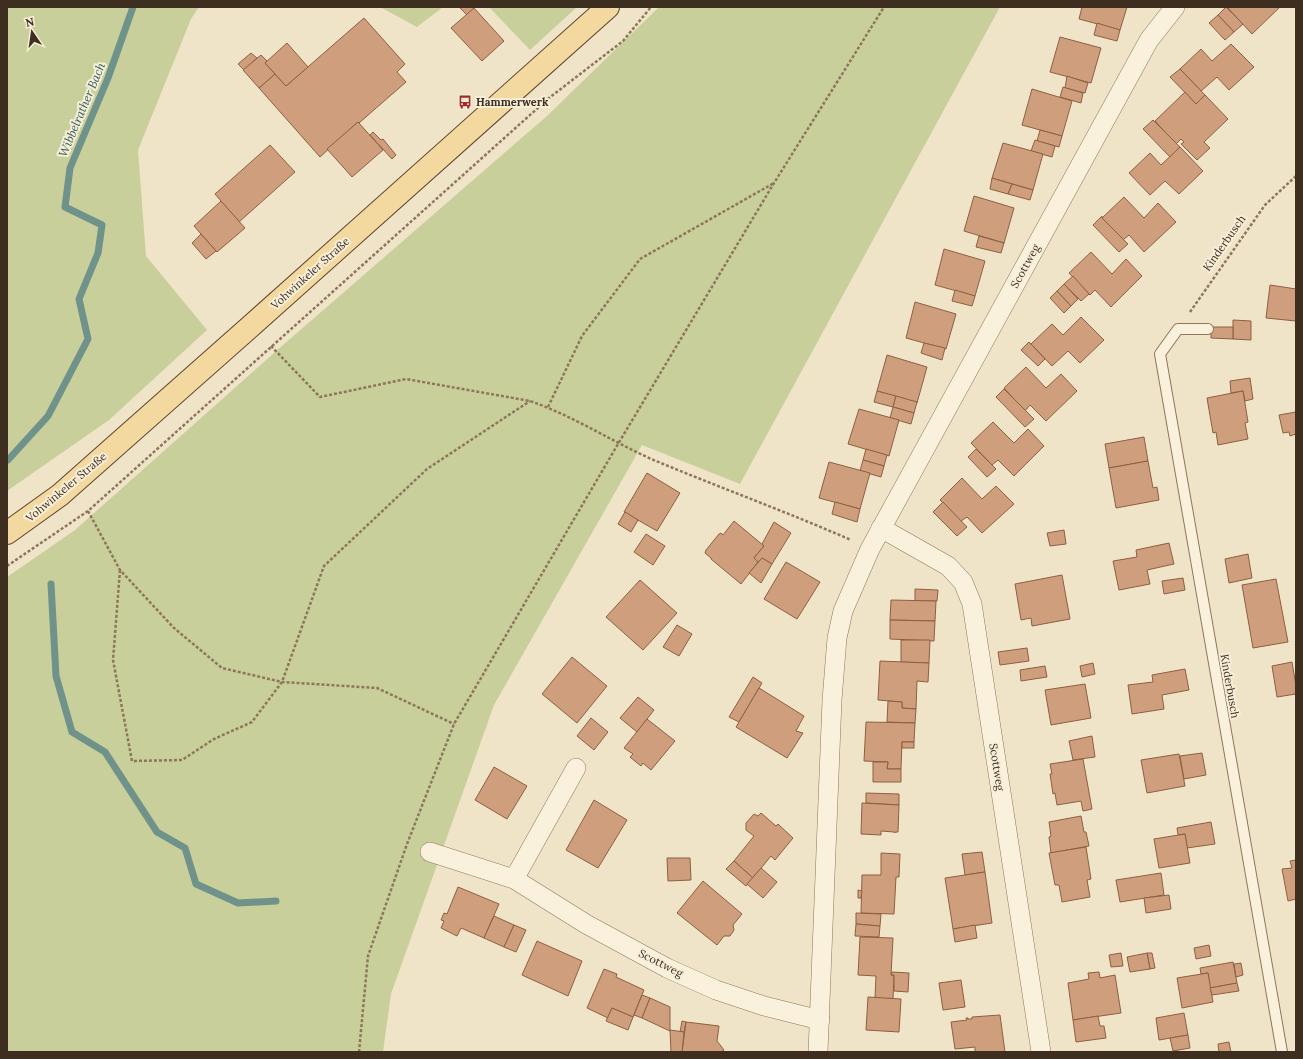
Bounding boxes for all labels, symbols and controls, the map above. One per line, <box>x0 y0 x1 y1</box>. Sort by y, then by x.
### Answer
north arrow <box>12 12 52 52</box>
text: N <box>24 14 36 30</box>
water label: Wibbelrather Bach <box>55 60 108 159</box>
bus stop icon: Hammerwerk <box>457 94 473 110</box>
place label: Hammerwerk <box>476 95 549 109</box>
street label: Kinderbusch <box>1200 212 1249 274</box>
street label: Vohwinkeler Straße <box>267 234 352 313</box>
street label: Scottweg <box>1007 241 1043 290</box>
street label: Vohwinkeler Straße <box>22 449 109 525</box>
street label: Kinderbusch <box>1217 653 1243 720</box>
street label: Scottweg <box>986 742 1008 793</box>
street label: Scottweg <box>636 946 686 981</box>

